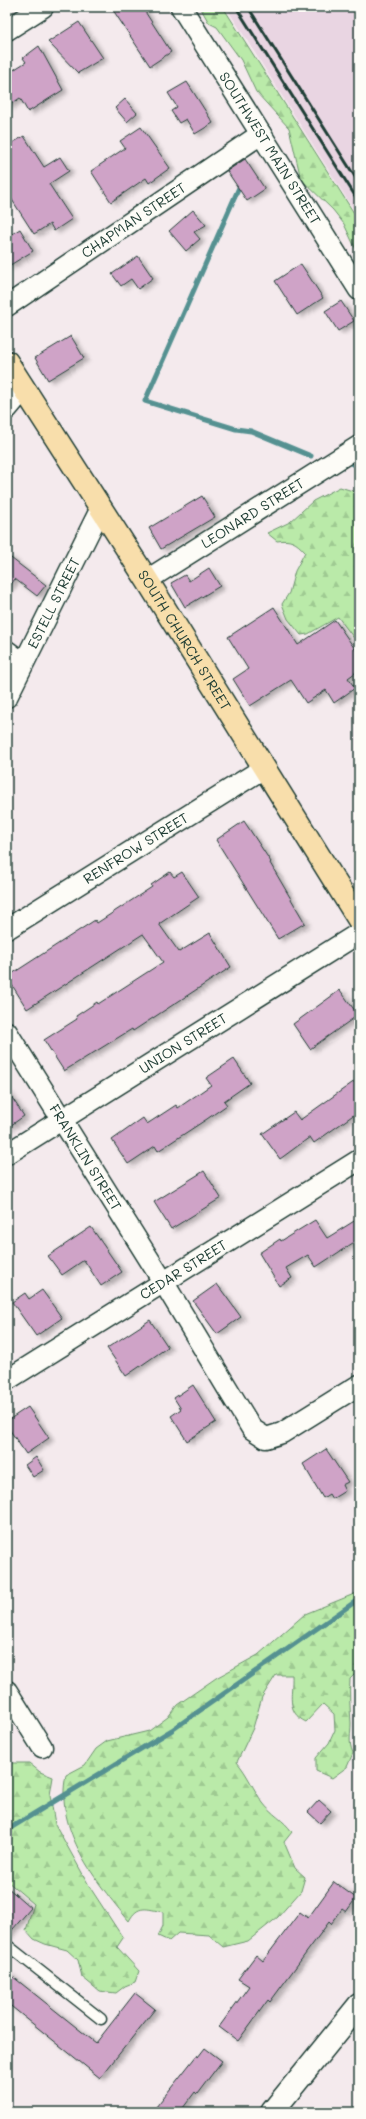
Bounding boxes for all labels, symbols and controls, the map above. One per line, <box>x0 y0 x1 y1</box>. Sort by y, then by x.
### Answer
street label: SOUTHWEST MAIN STREET <box>215 68 326 228</box>
street label: CHAPMAN STREET <box>77 177 190 262</box>
street label: LEONARD STREET <box>197 473 308 552</box>
street label: ESTELL STREET <box>23 554 84 652</box>
street label: SOUTH CHURCH STREET <box>134 566 236 714</box>
street label: RENFROW STREET <box>79 808 192 888</box>
street label: UNION STREET <box>135 1008 231 1078</box>
street label: FRANKLIN STREET <box>45 1100 126 1214</box>
street label: CEDAR STREET <box>136 1235 230 1304</box>

